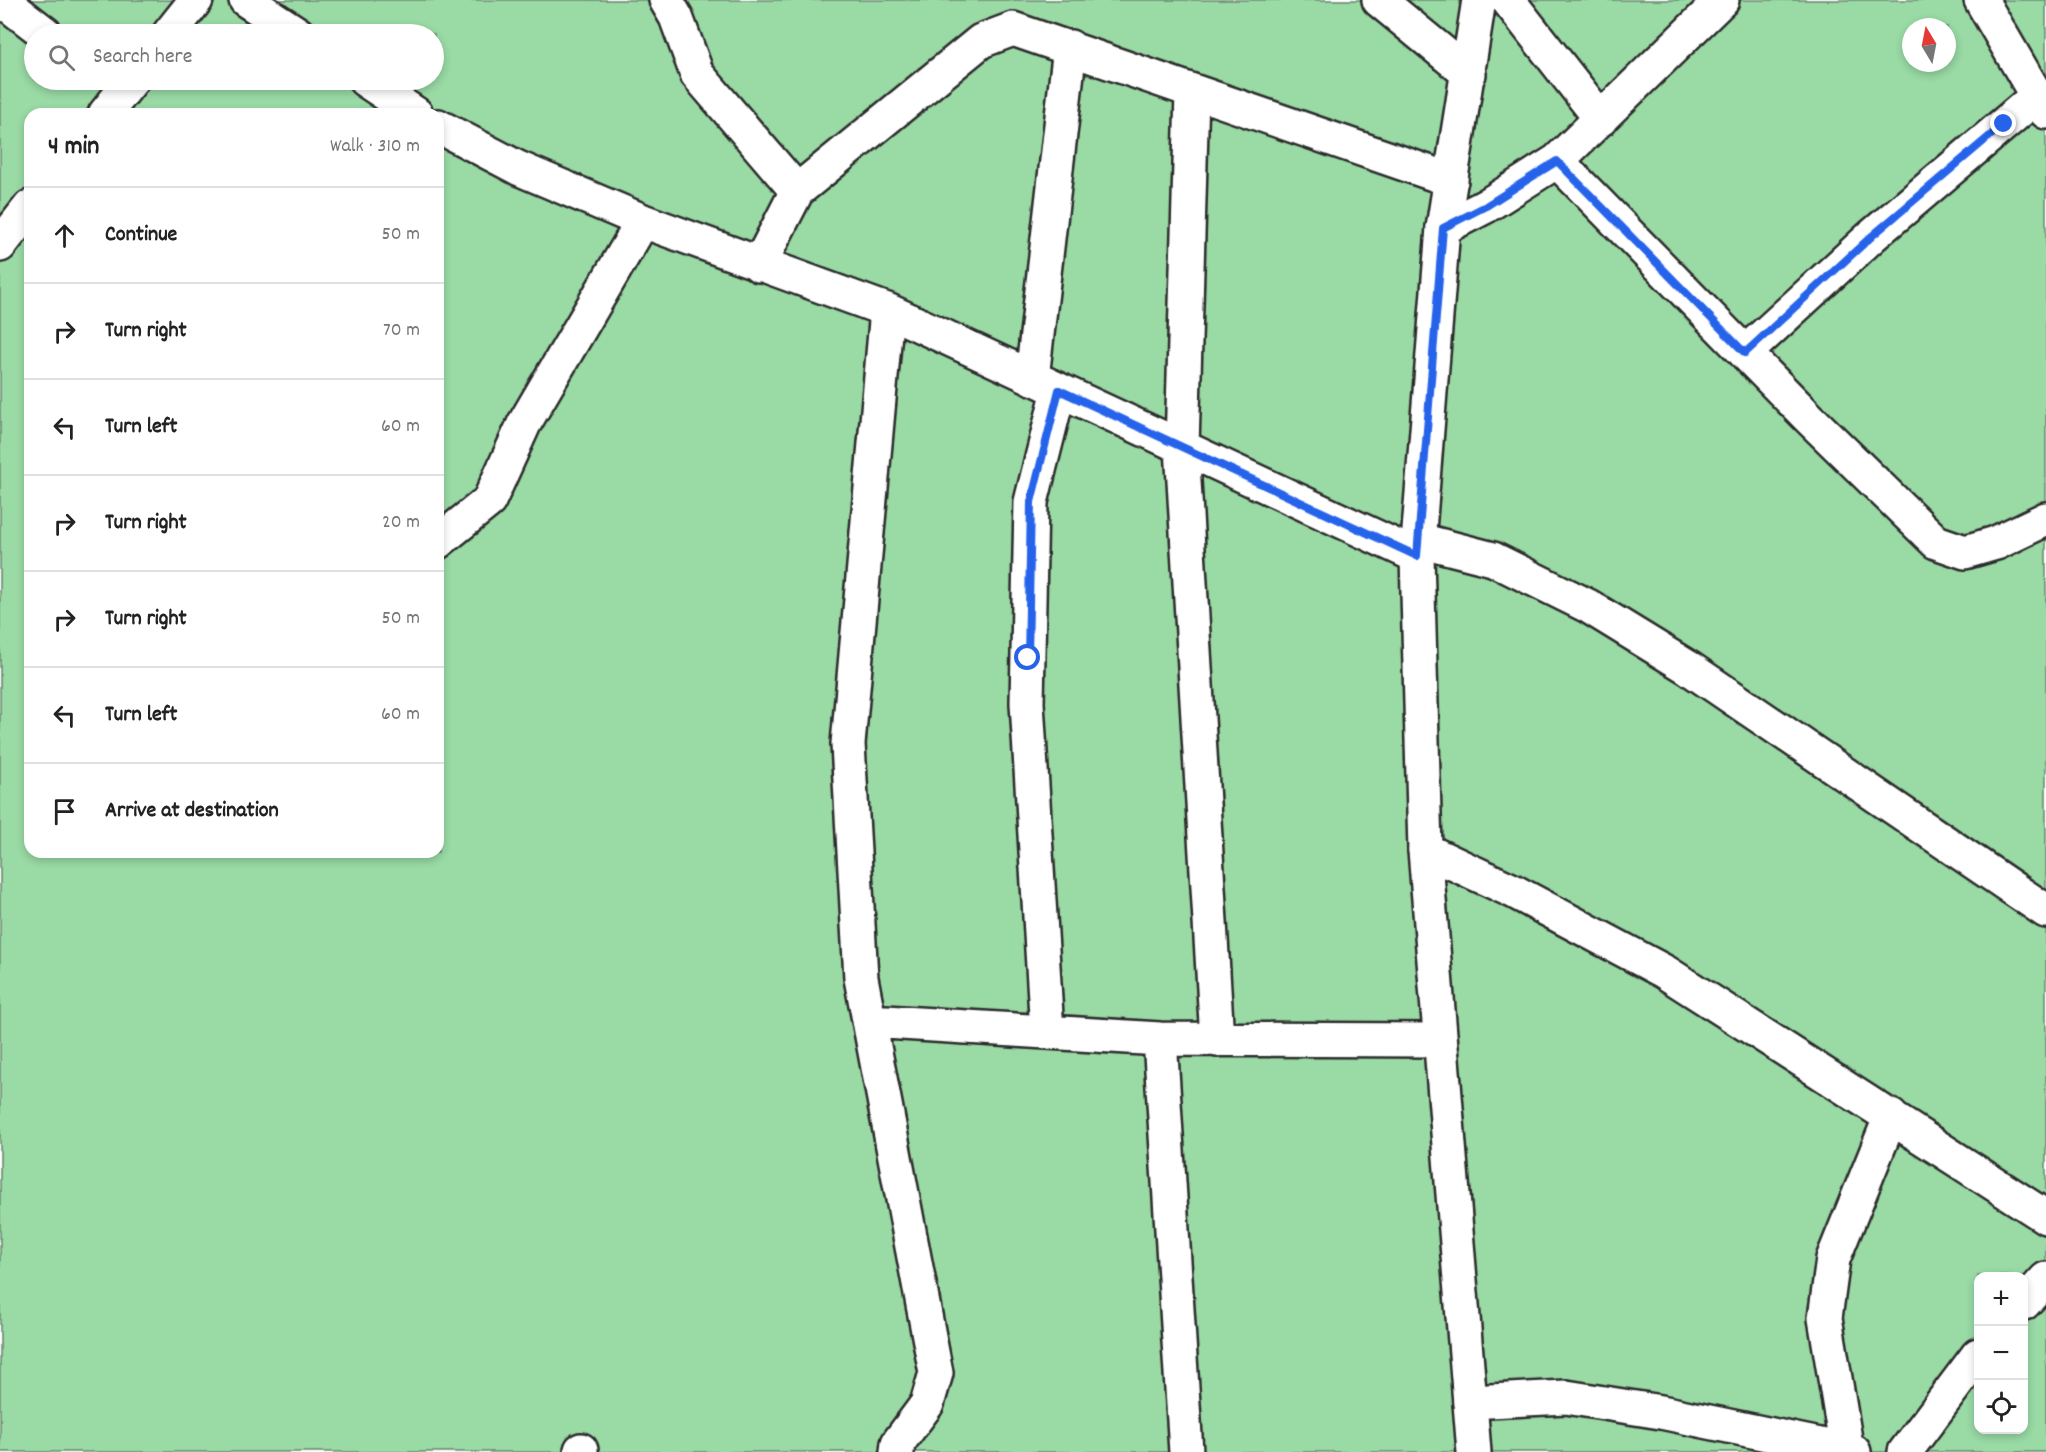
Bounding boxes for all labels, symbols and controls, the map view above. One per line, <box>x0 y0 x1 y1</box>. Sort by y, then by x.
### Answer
north arrow <box>1902 18 1956 72</box>
search box <box>24 24 444 90</box>
icon: search <box>45 41 78 74</box>
text: Search here <box>93 42 192 73</box>
route end <box>1990 110 2016 136</box>
text: 4 min <box>48 129 99 166</box>
text: Walk · 310 m <box>330 133 420 161</box>
icon: ahead <box>48 219 81 252</box>
text: Continue <box>105 220 177 251</box>
text: 50 m <box>382 221 420 249</box>
icon: right <box>48 315 81 348</box>
text: Turn right <box>105 316 187 347</box>
text: 70 m <box>383 317 420 345</box>
icon: left <box>48 411 81 444</box>
text: Turn left <box>105 412 177 443</box>
text: 60 m <box>381 413 420 441</box>
icon: right <box>48 507 81 540</box>
text: Turn right <box>105 508 187 539</box>
text: 20 m <box>382 509 420 537</box>
icon: right <box>48 603 81 636</box>
text: Turn right <box>105 604 187 635</box>
text: 50 m <box>382 605 420 633</box>
route start <box>1014 644 1040 670</box>
icon: left <box>48 699 81 732</box>
text: Turn left <box>105 700 177 731</box>
text: 60 m <box>381 701 420 729</box>
icon: arrive <box>48 795 81 828</box>
text: Arrive at destination <box>105 796 279 827</box>
map controls <box>1974 1272 2028 1434</box>
button: + <box>1974 1272 2028 1326</box>
button: − <box>1974 1326 2028 1380</box>
button: locate <box>1974 1380 2028 1434</box>

